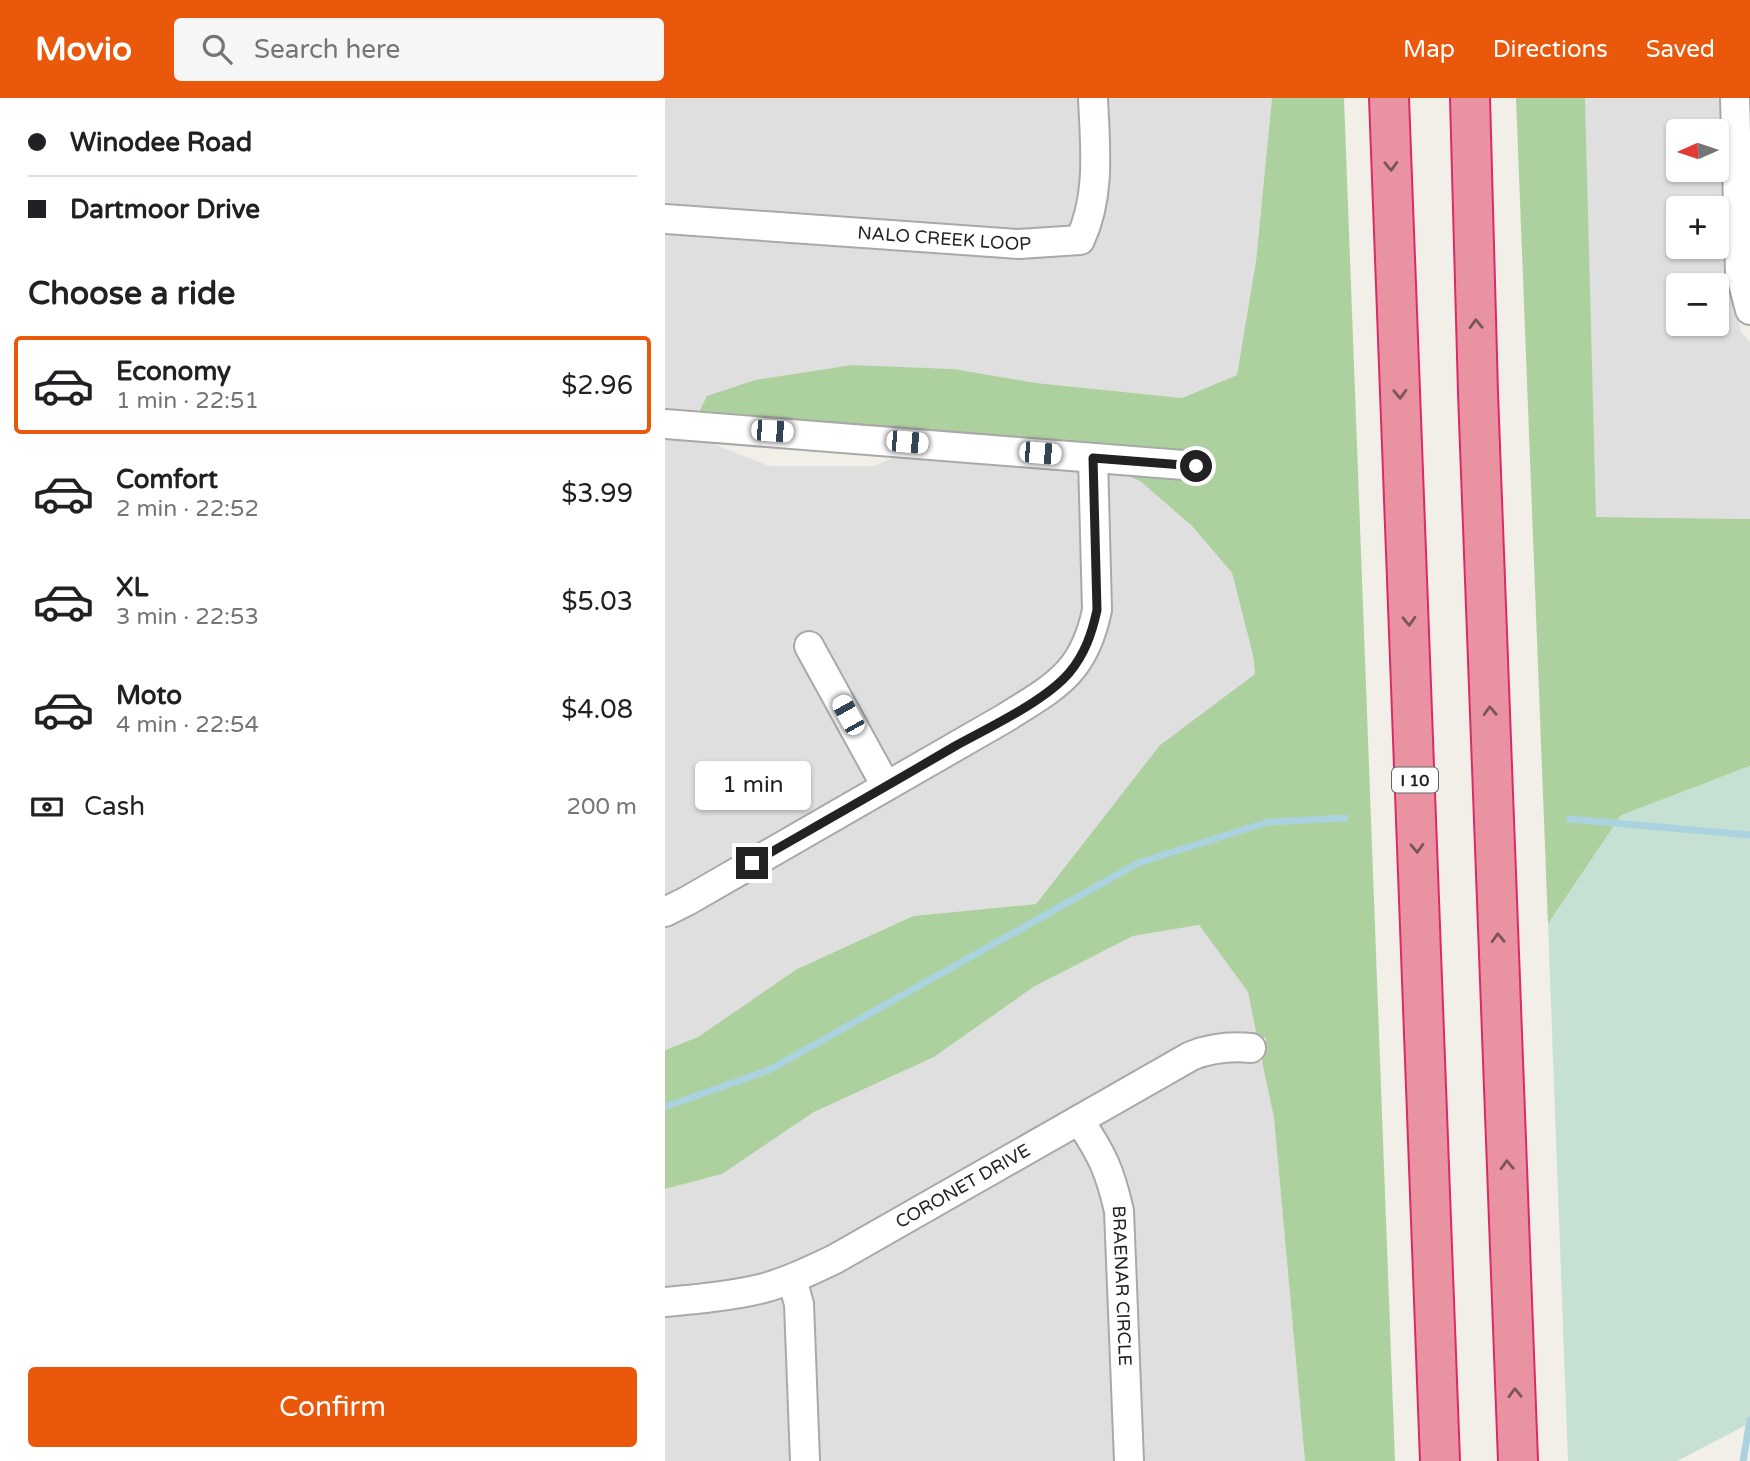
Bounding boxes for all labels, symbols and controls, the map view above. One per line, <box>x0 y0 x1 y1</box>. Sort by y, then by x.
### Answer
search box <box>174 18 664 81</box>
text: Movio <box>35 30 132 69</box>
icon: search <box>198 30 236 68</box>
text: Search here <box>254 34 400 65</box>
text: Map <box>1403 35 1455 64</box>
text: Directions <box>1493 35 1608 64</box>
text: Saved <box>1646 35 1715 64</box>
north arrow <box>1666 119 1729 182</box>
map controls <box>1666 119 1729 336</box>
text: Winodee Road <box>70 127 252 158</box>
one-way arrow <box>1384 161 1399 172</box>
text: Dartmoor Drive <box>70 194 260 225</box>
button: + <box>1666 196 1729 259</box>
street label: NALO CREEK LOOP <box>857 222 1032 255</box>
button: − <box>1666 273 1729 336</box>
text: Choose a ride <box>28 275 235 313</box>
one-way arrow <box>1468 319 1484 329</box>
icon: car <box>32 354 95 417</box>
text: Economy <box>116 356 231 387</box>
text: $2.96 <box>561 370 633 401</box>
text: 1 min · 22:51 <box>116 387 259 415</box>
one-way arrow <box>1392 388 1407 399</box>
car <box>751 419 794 443</box>
car <box>886 430 929 454</box>
car <box>1019 441 1062 465</box>
route start <box>1180 450 1212 482</box>
icon: car <box>32 462 95 525</box>
text: Comfort <box>116 464 218 495</box>
text: $3.99 <box>561 478 633 509</box>
text: 2 min · 22:52 <box>116 495 259 523</box>
icon: car <box>32 570 95 633</box>
text: XL <box>116 572 148 603</box>
text: $5.03 <box>561 586 633 617</box>
text: 3 min · 22:53 <box>116 603 259 631</box>
one-way arrow <box>1401 616 1416 627</box>
icon: car <box>32 678 95 741</box>
text: Moto <box>116 680 182 711</box>
car <box>829 692 868 738</box>
text: $4.08 <box>561 694 633 725</box>
one-way arrow <box>1482 705 1497 716</box>
text: 4 min · 22:54 <box>116 711 259 739</box>
callout: 1 min <box>694 762 810 810</box>
road number: I 10 <box>1392 768 1438 792</box>
text: 1 min <box>722 771 784 799</box>
icon: cash <box>28 788 66 826</box>
text: Cash <box>84 791 145 822</box>
text: 200 m <box>567 793 637 821</box>
one-way arrow <box>1410 843 1425 854</box>
route end <box>736 847 768 879</box>
one-way arrow <box>1491 932 1506 943</box>
street label: CORONET DRIVE <box>892 1139 1034 1233</box>
one-way arrow <box>1499 1160 1514 1171</box>
street label: BRAENAR CIRCLE <box>1108 1205 1136 1366</box>
button: Confirm <box>28 1367 637 1447</box>
one-way arrow <box>1508 1387 1523 1398</box>

